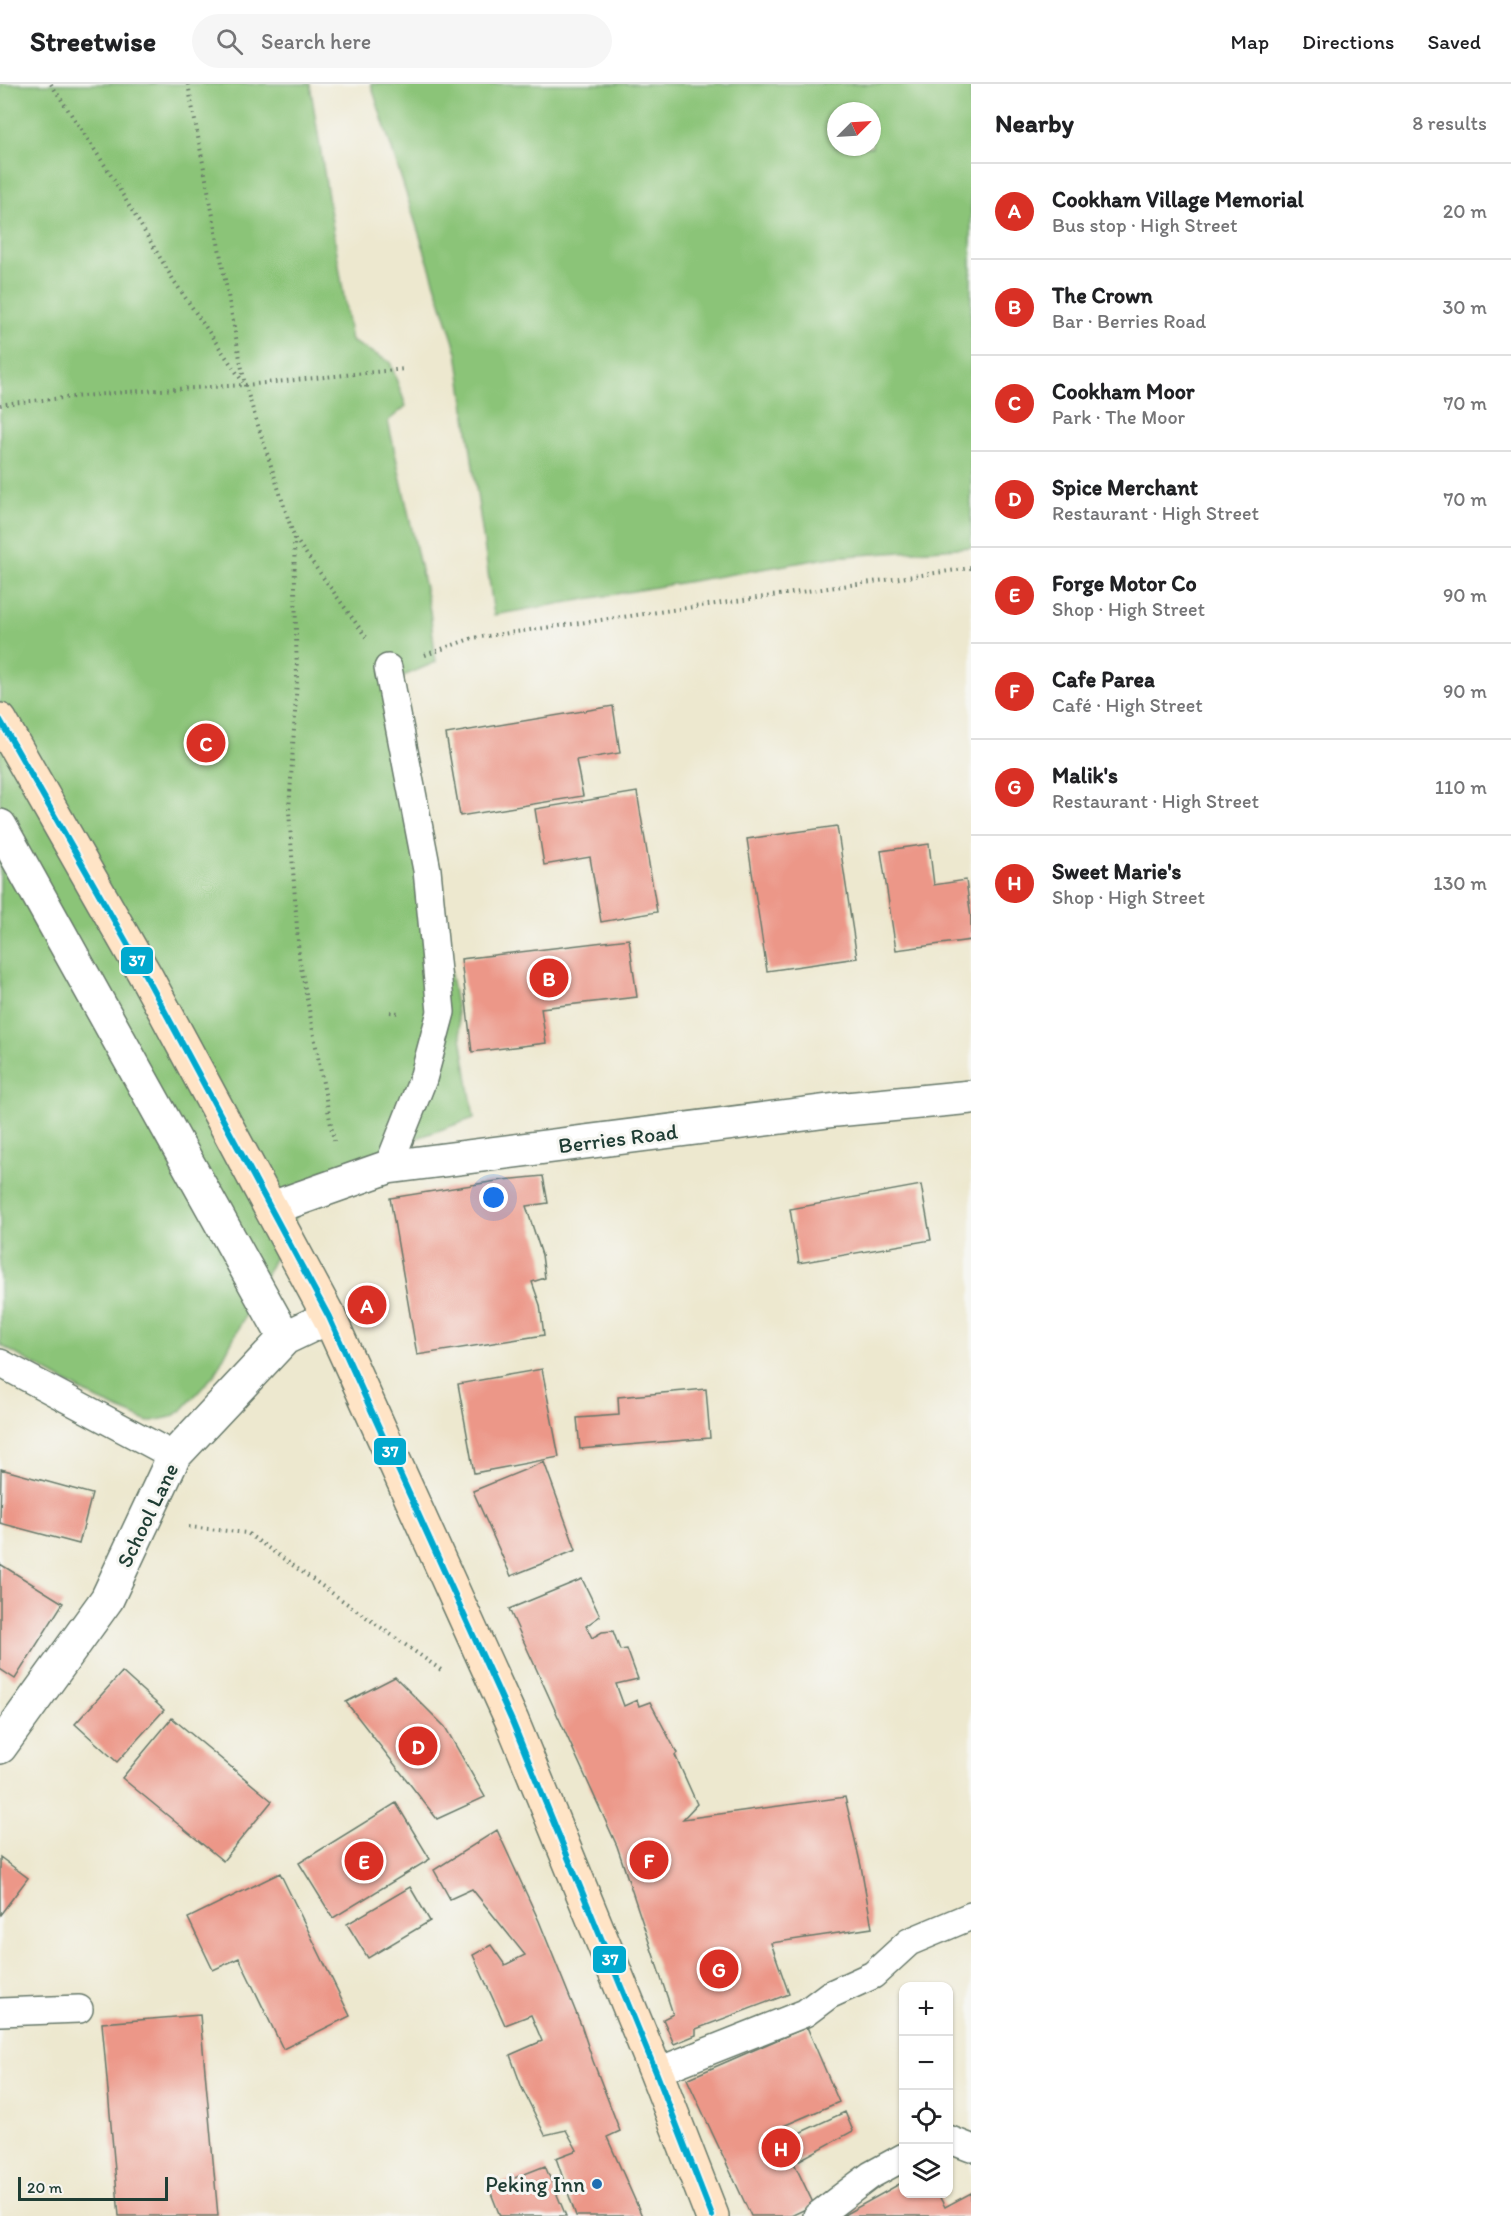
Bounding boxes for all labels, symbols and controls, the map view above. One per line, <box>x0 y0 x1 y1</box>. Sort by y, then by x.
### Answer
search box <box>192 14 612 68</box>
text: Streetwise <box>30 24 156 58</box>
icon: search <box>213 25 246 58</box>
text: Search here <box>261 28 371 55</box>
text: Map <box>1231 29 1269 54</box>
text: Directions <box>1302 29 1394 54</box>
text: Saved <box>1427 29 1481 54</box>
north arrow <box>827 102 881 156</box>
text: Nearby <box>995 107 1074 139</box>
text: 8 results <box>1412 111 1487 135</box>
text: Cookham Village Memorial <box>1052 186 1304 213</box>
text: A <box>1008 199 1021 223</box>
text: 20 m <box>1443 199 1487 223</box>
text: Bus stop · High Street <box>1052 213 1238 237</box>
text: The Crown <box>1052 282 1153 309</box>
text: B <box>1008 295 1021 319</box>
text: 30 m <box>1442 295 1487 319</box>
text: Bar · Berries Road <box>1052 309 1206 333</box>
text: Cookham Moor <box>1052 378 1195 405</box>
text: C <box>1008 391 1021 415</box>
text: 70 m <box>1443 391 1487 415</box>
text: Park · The Moor <box>1052 405 1185 429</box>
text: Spice Merchant <box>1052 474 1198 501</box>
text: D <box>1008 487 1021 511</box>
text: 70 m <box>1443 487 1487 511</box>
text: Restaurant · High Street <box>1052 501 1259 525</box>
text: Forge Motor Co <box>1052 570 1197 597</box>
text: E <box>1009 583 1020 607</box>
text: 90 m <box>1443 583 1487 607</box>
text: Shop · High Street <box>1052 597 1205 621</box>
text: Cafe Parea <box>1052 666 1155 693</box>
text: F <box>1009 679 1020 703</box>
text: 90 m <box>1443 679 1487 703</box>
text: Café · High Street <box>1052 693 1203 717</box>
pin: C <box>186 720 226 766</box>
text: Malik's <box>1052 762 1118 789</box>
text: G <box>1008 775 1021 799</box>
text: 110 m <box>1435 775 1487 799</box>
text: Restaurant · High Street <box>1052 789 1259 813</box>
text: Sweet Marie's <box>1052 858 1181 885</box>
text: H <box>1008 871 1021 895</box>
text: 130 m <box>1433 871 1487 895</box>
text: Shop · High Street <box>1052 885 1205 909</box>
line badge: 37 <box>120 946 154 975</box>
text: 37 <box>129 951 145 970</box>
pin: B <box>530 956 568 1000</box>
street label: Berries Road <box>557 1118 679 1159</box>
your location <box>479 1183 508 1212</box>
pin: A <box>348 1282 386 1328</box>
line badge: 37 <box>373 1437 407 1466</box>
text: 37 <box>382 1442 398 1461</box>
street label: School Lane <box>111 1459 184 1572</box>
pin: D <box>398 1724 438 1768</box>
pin: E <box>344 1838 384 1884</box>
pin: F <box>630 1838 668 1882</box>
line badge: 37 <box>592 1945 627 1974</box>
pin: G <box>700 1946 738 1992</box>
text: 37 <box>602 1950 618 1969</box>
map controls <box>899 1982 953 2198</box>
button: + <box>899 1982 953 2036</box>
button: − <box>899 2036 953 2090</box>
button: locate <box>899 2090 953 2144</box>
pin: H <box>762 2126 800 2170</box>
button: layers <box>899 2144 953 2198</box>
place label: Peking Inn <box>485 2171 585 2198</box>
scale bar <box>18 2174 168 2202</box>
marker: Peking Inn <box>590 2177 604 2191</box>
text: 20 m <box>27 2178 62 2197</box>

